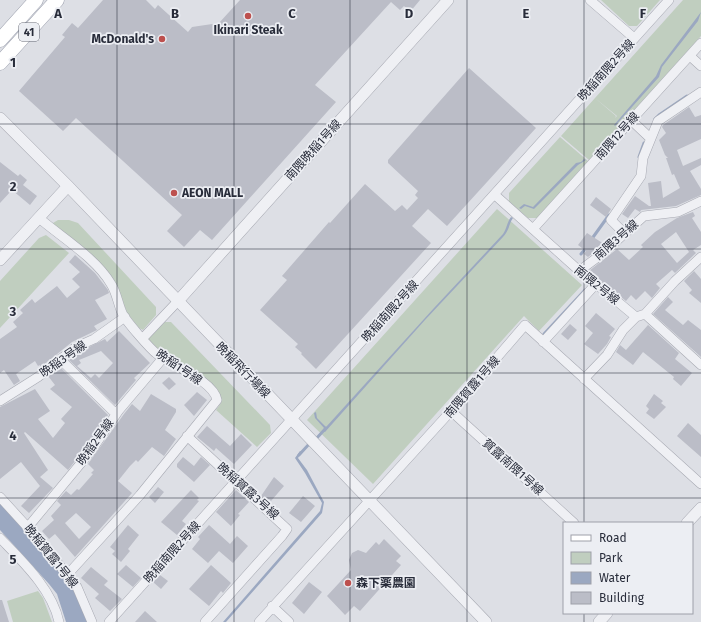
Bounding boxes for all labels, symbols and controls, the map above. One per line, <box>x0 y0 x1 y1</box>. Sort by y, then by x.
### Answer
text: A <box>53 6 62 21</box>
text: B <box>171 6 179 21</box>
text: C <box>288 6 296 21</box>
text: D <box>405 6 414 21</box>
text: E <box>523 6 530 21</box>
text: F <box>640 6 647 21</box>
marker: Ikinari Steak <box>243 11 253 21</box>
road number: 41 <box>19 23 39 41</box>
place label: Ikinari Steak <box>213 23 283 37</box>
place label: McDonald's <box>91 32 154 46</box>
marker: McDonald's <box>157 34 167 44</box>
street label: 晩稲南隈2号線 <box>575 36 637 104</box>
text: 1 <box>10 55 16 70</box>
street label: 南隈12号線 <box>592 109 642 163</box>
street label: 南隈晩稲1号線 <box>282 117 344 183</box>
text: 2 <box>10 179 17 194</box>
place label: AEON MALL <box>181 186 243 200</box>
marker: AEON MALL <box>169 188 179 198</box>
street label: 南隈3号線 <box>591 217 641 263</box>
street label: 南隈2号線 <box>572 263 622 307</box>
street label: 晩稲南隈2号線 <box>359 277 421 345</box>
text: 3 <box>9 304 17 319</box>
street label: 晩稲3号線 <box>37 338 89 380</box>
street label: 晩稲飛行場線 <box>213 339 273 401</box>
street label: 晩稲1号線 <box>153 346 205 388</box>
street label: 南隈賀露1号線 <box>441 353 503 421</box>
street label: 晩稲2号線 <box>73 416 117 468</box>
text: 4 <box>9 428 17 443</box>
street label: 賀露南隈1号線 <box>480 436 546 498</box>
street label: 晩稲賀露3号線 <box>214 460 282 522</box>
street label: 晩稲南隈2号線 <box>141 518 203 586</box>
street label: 晩稲賀露1号線 <box>21 522 81 590</box>
legend <box>563 522 693 614</box>
text: Road <box>599 531 627 545</box>
text: Park <box>599 551 623 565</box>
text: 5 <box>10 552 17 567</box>
text: Water <box>599 571 631 585</box>
place label: 森下薬農園 <box>356 576 416 590</box>
marker: 森下薬農園 <box>343 578 353 588</box>
text: Building <box>599 591 645 605</box>

